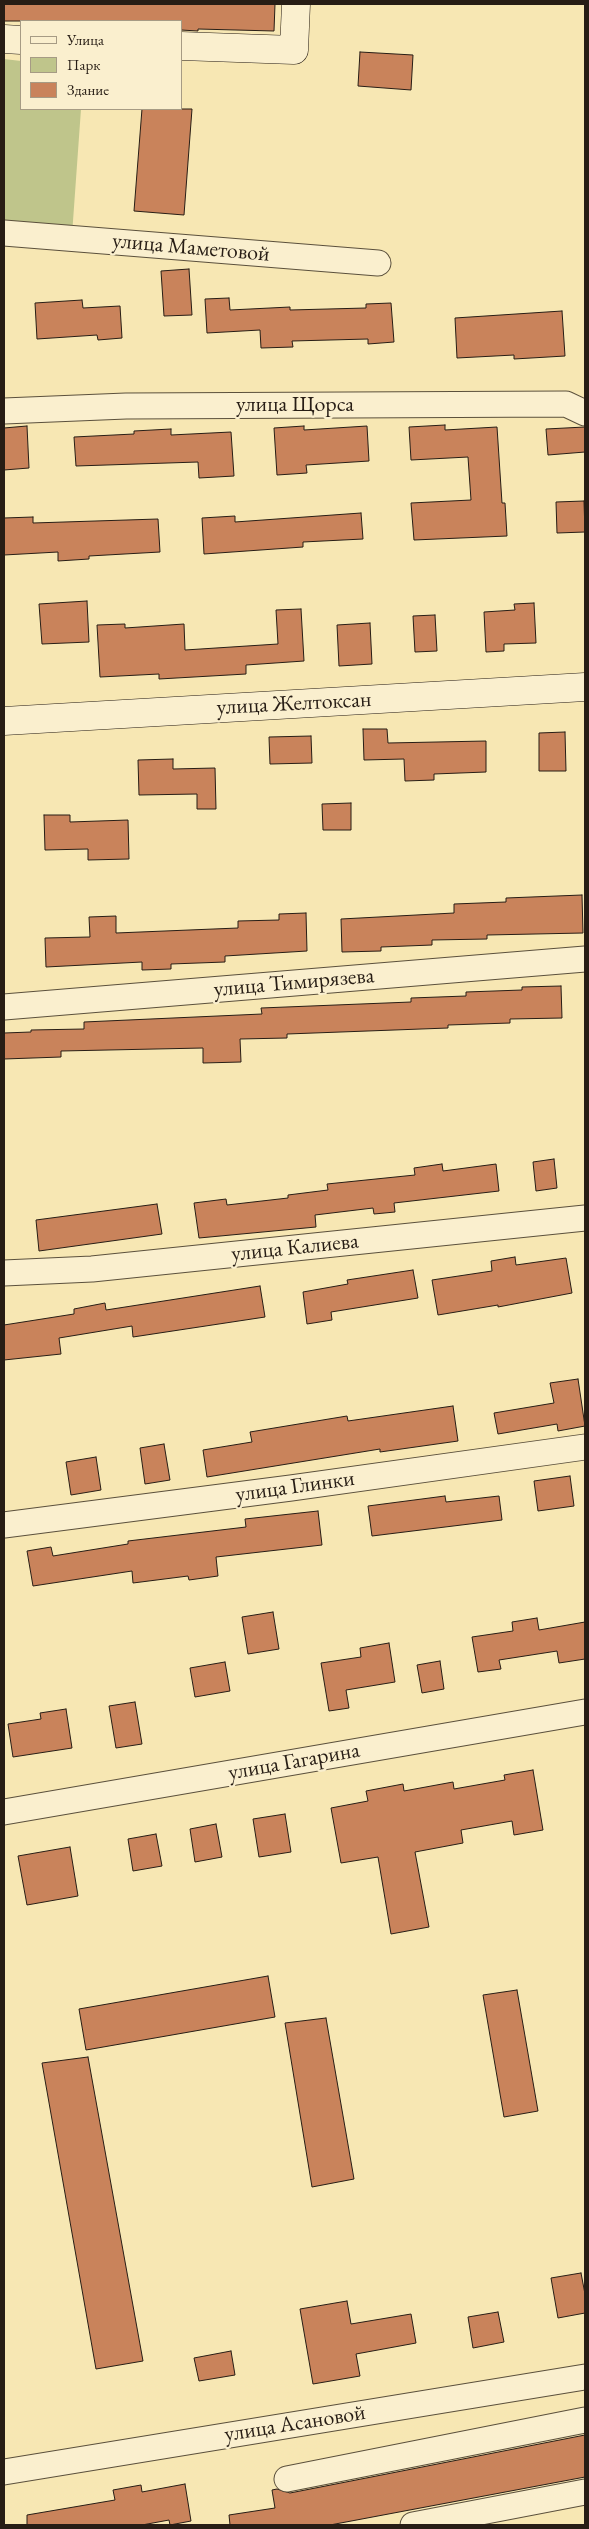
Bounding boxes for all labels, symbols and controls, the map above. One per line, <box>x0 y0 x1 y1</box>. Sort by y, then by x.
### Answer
legend <box>20 20 182 110</box>
text: Улица <box>67 30 104 49</box>
text: Парк <box>67 55 100 74</box>
text: Здание <box>67 80 109 99</box>
street label: улица Маметовой <box>111 228 271 268</box>
street label: улица Щорса <box>236 392 354 418</box>
street label: улица Желтоксан <box>216 687 372 721</box>
street label: улица Тимирязева <box>213 963 375 1003</box>
street label: улица Калиева <box>230 1228 360 1268</box>
street label: улица Глинки <box>234 1466 356 1508</box>
street label: улица Гагарина <box>226 1737 362 1787</box>
street label: улица Асановой <box>223 2400 367 2448</box>

